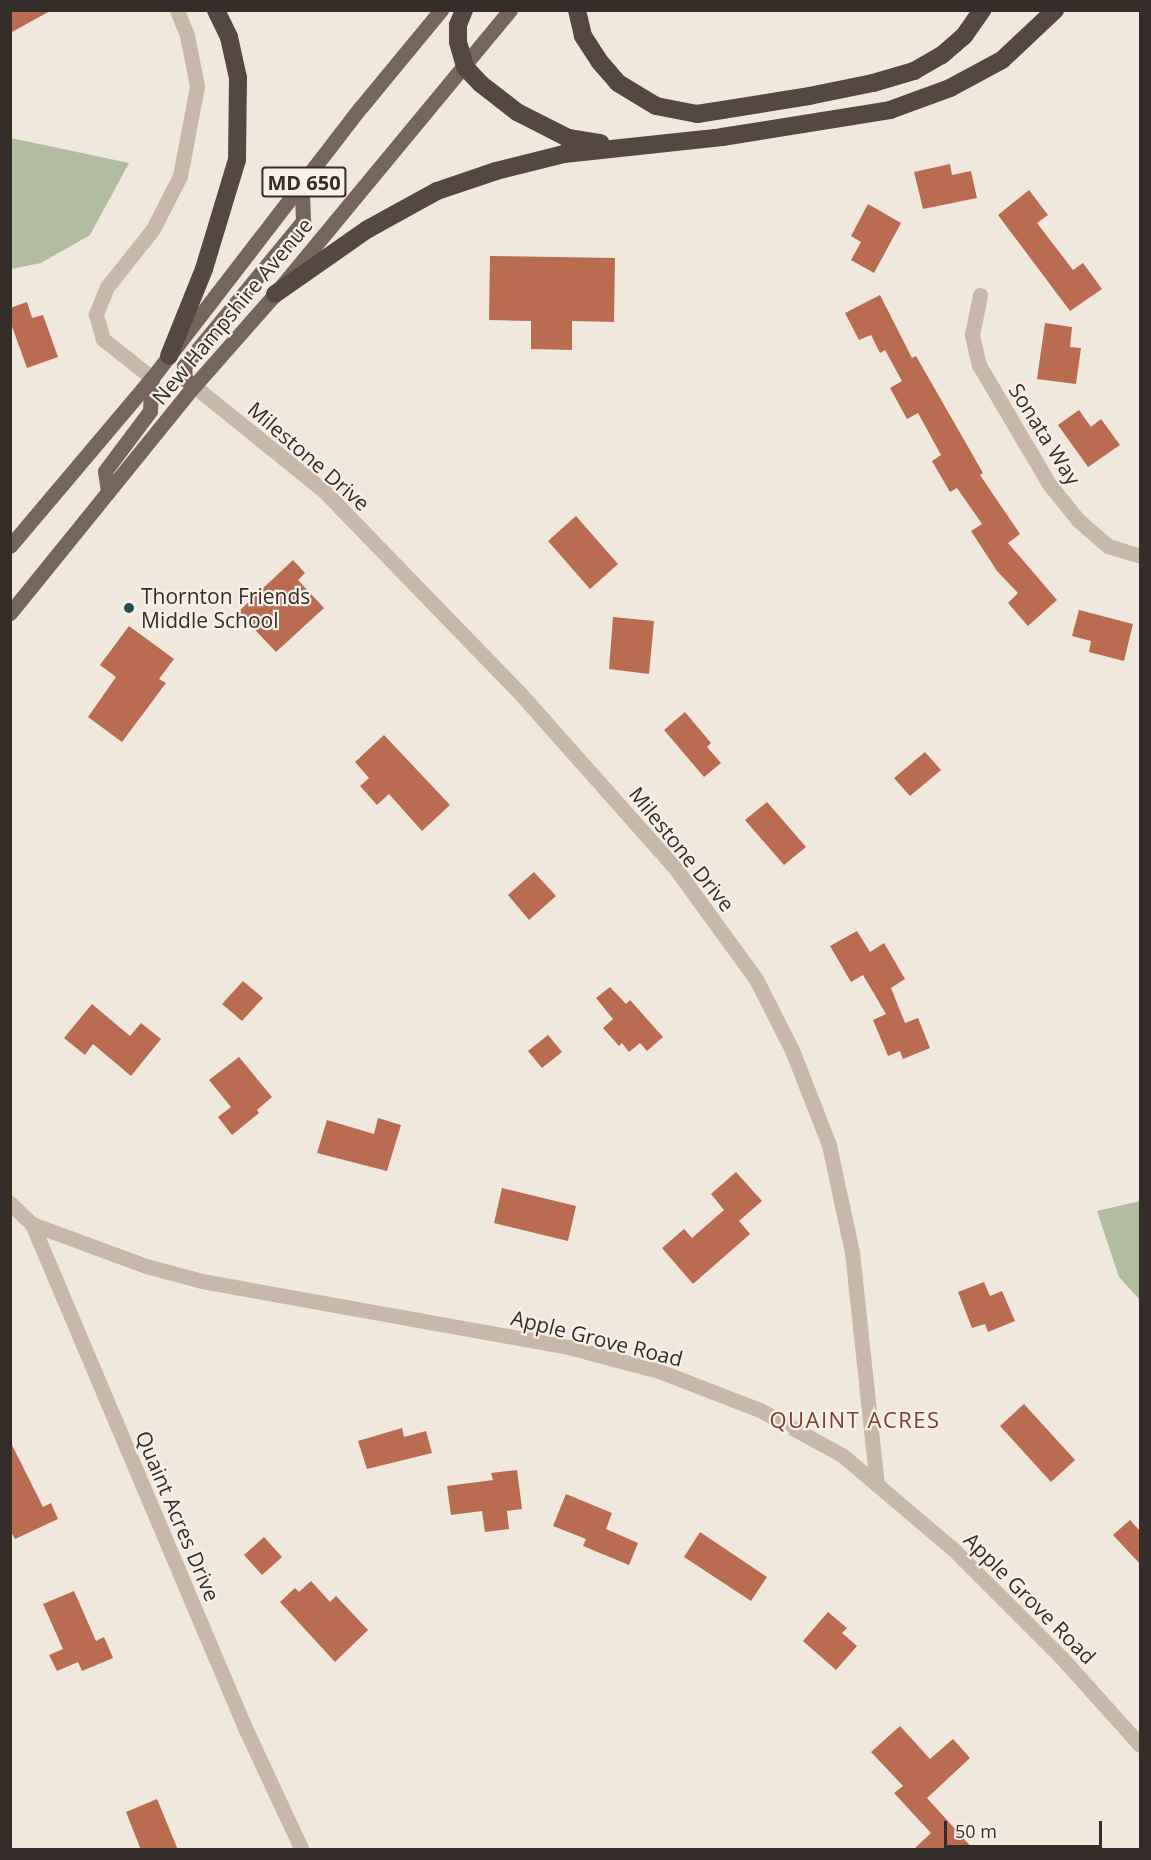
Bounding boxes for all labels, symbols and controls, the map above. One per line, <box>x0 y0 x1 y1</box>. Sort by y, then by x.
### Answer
road number: MD 650 <box>260 165 348 199</box>
street label: New Hampshire Avenue <box>147 213 317 409</box>
street label: Sonata Way <box>1004 379 1086 489</box>
street label: Milestone Drive <box>243 396 375 516</box>
place label: Thornton Friends Middle School <box>141 583 310 633</box>
marker: Thornton Friends Middle School <box>122 601 136 615</box>
street label: Milestone Drive <box>624 782 740 916</box>
street label: Apple Grove Road <box>509 1305 685 1371</box>
district label: QUAINT ACRES <box>769 1407 941 1433</box>
street label: Quaint Acres Drive <box>131 1427 225 1605</box>
street label: Apple Grove Road <box>959 1527 1101 1669</box>
scale bar <box>947 1809 1104 1847</box>
text: 50 m <box>955 1819 997 1843</box>

